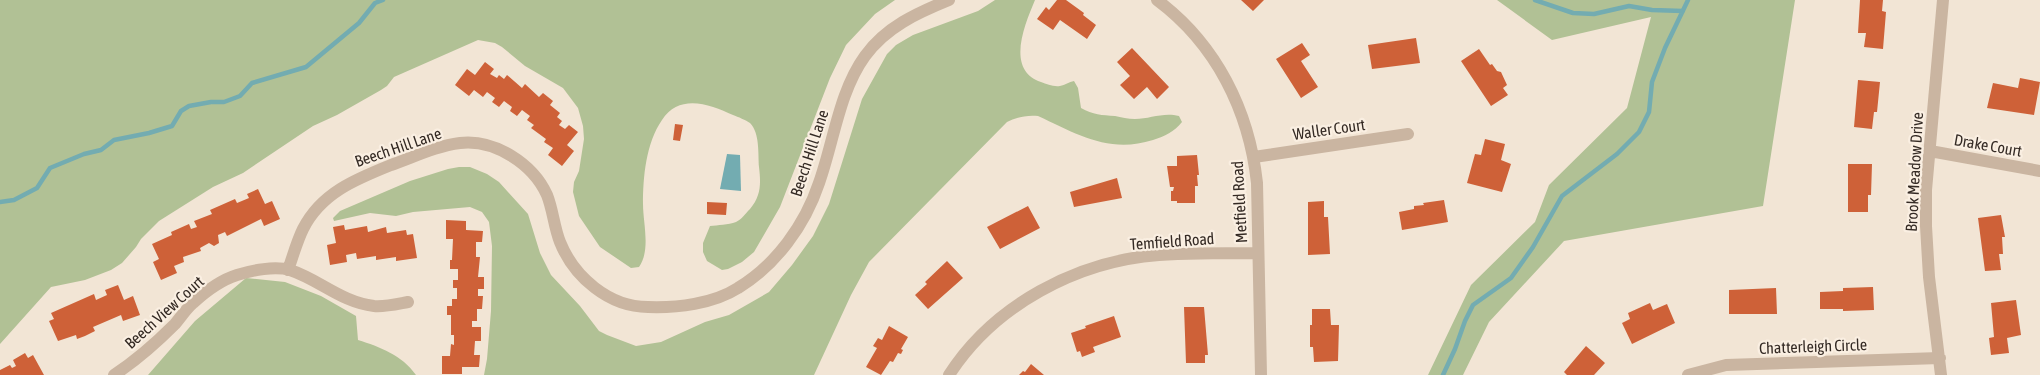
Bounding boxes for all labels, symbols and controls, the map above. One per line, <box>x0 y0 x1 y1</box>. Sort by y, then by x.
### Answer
street label: Beech Hill Lane <box>787 107 831 199</box>
street label: Brook Meadow Drive <box>1902 112 1926 232</box>
street label: Waller Court <box>1292 115 1367 143</box>
street label: Beech Hill Lane <box>352 124 444 170</box>
street label: Drake Court <box>1953 130 2024 160</box>
street label: Metfield Road <box>1228 160 1250 244</box>
street label: Temfield Road <box>1129 229 1215 253</box>
street label: Beech View Court <box>121 272 207 352</box>
street label: Chatterleigh Circle <box>1759 335 1867 358</box>

